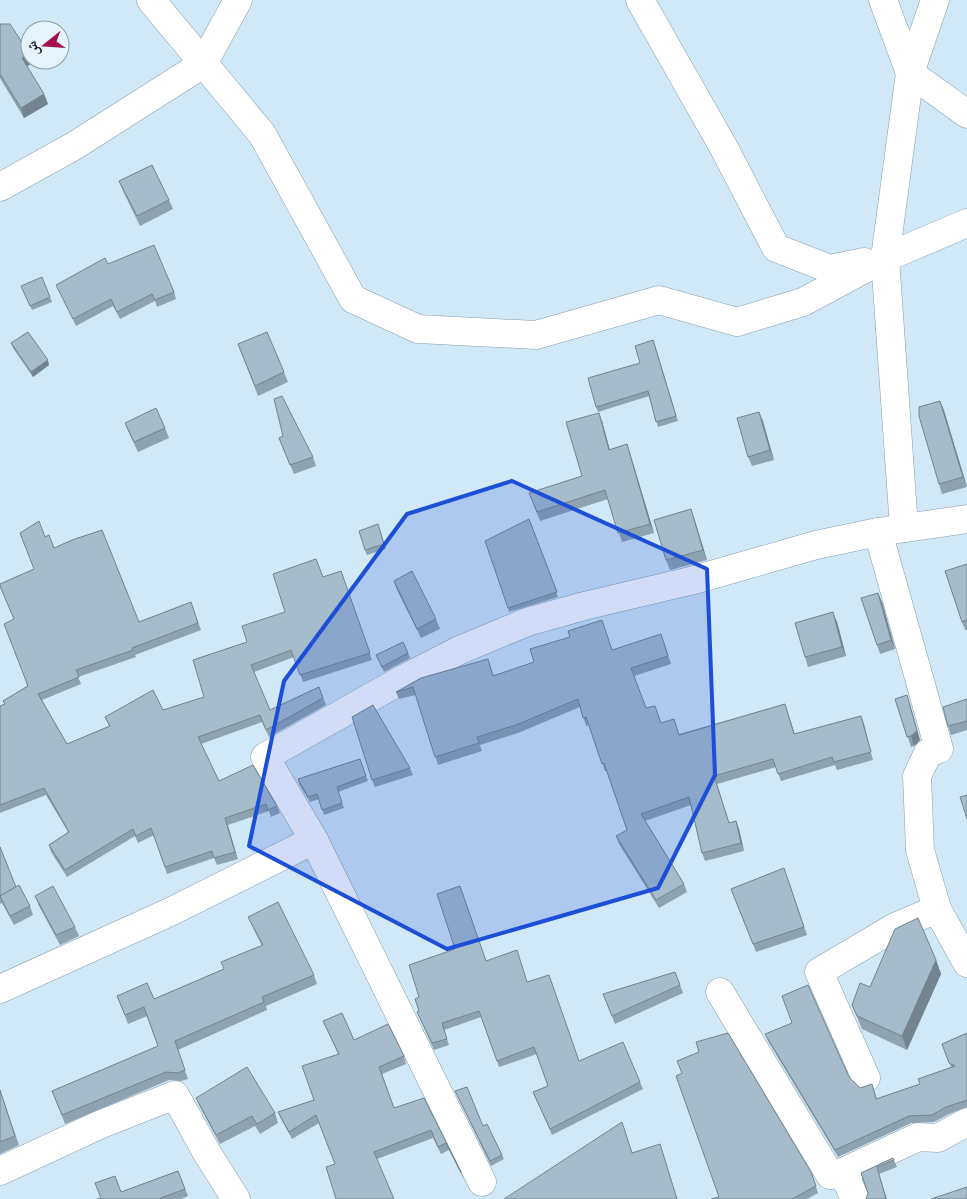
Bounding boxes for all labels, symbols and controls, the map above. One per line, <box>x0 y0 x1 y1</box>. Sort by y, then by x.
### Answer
north arrow <box>20 20 70 70</box>
text: ش <box>22 39 43 59</box>

